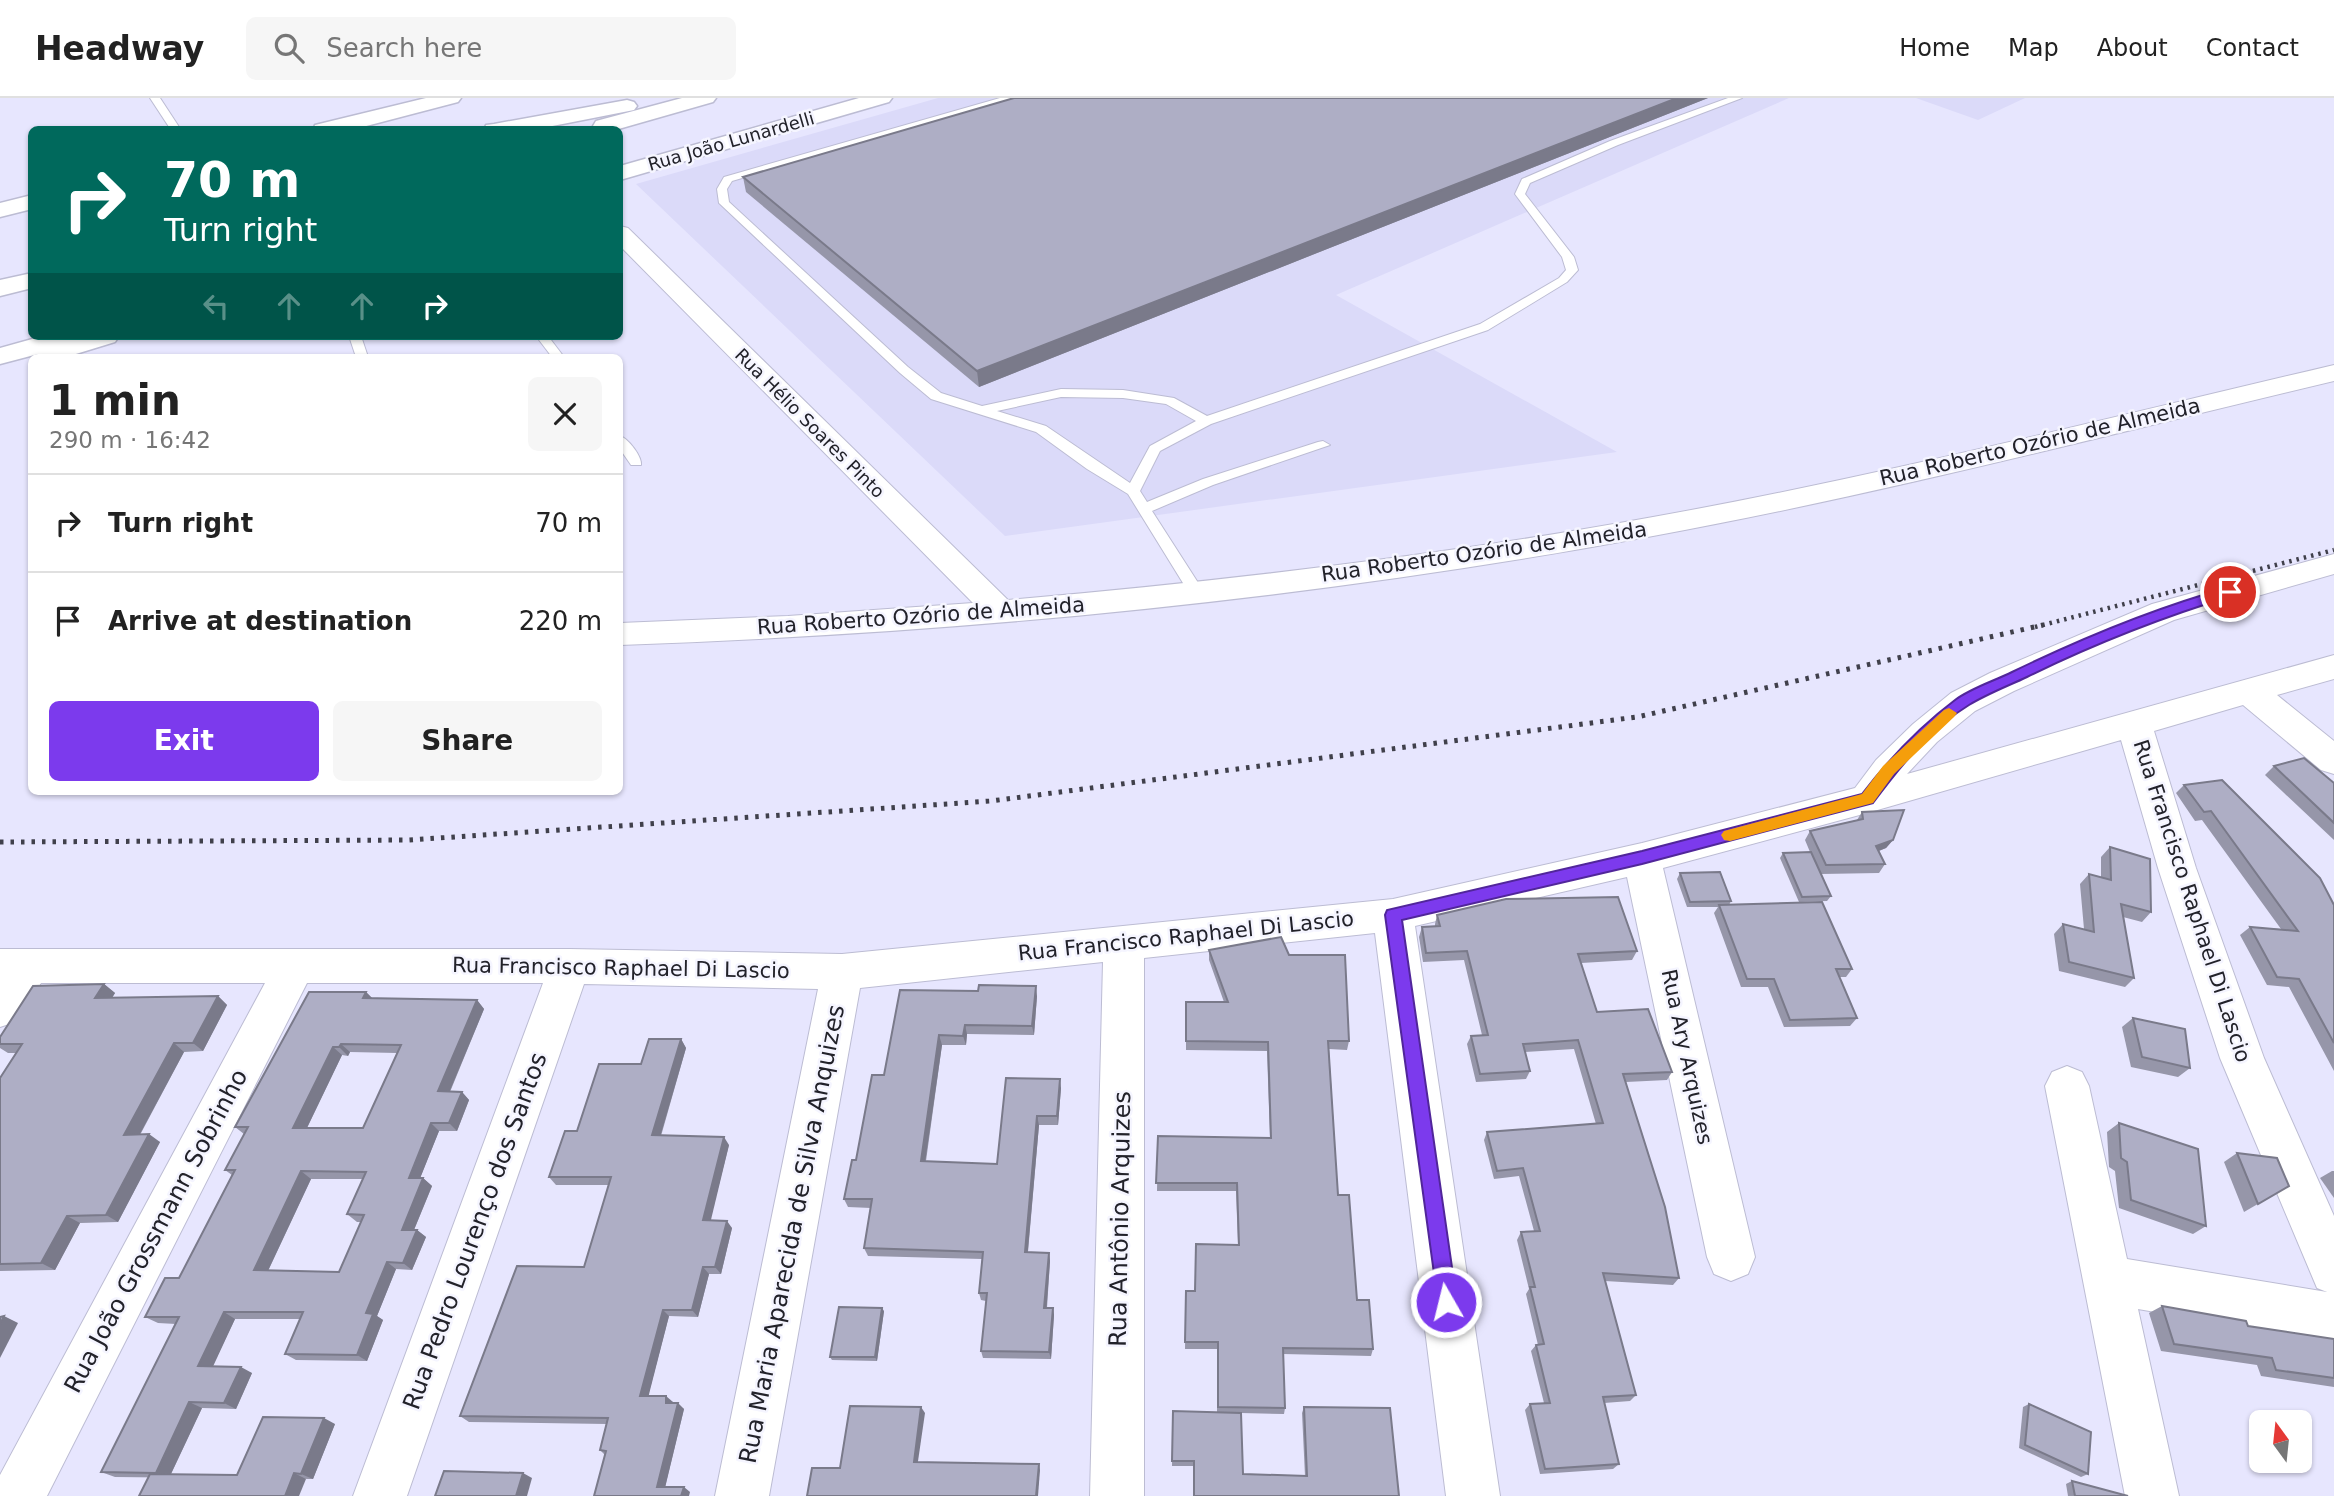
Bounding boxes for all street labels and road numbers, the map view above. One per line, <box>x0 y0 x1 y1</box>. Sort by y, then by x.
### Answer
street label: Rua João Lunardelli <box>645 107 817 175</box>
street label: Rua Hélio Soares Pinto <box>731 344 889 502</box>
street label: Rua Roberto Ozório de Almeida <box>1877 393 2203 491</box>
street label: Rua Roberto Ozório de Almeida <box>1320 517 1648 587</box>
street label: Rua Roberto Ozório de Almeida <box>756 593 1086 639</box>
street label: Rua Francisco Raphael Di Lascio <box>2128 737 2256 1065</box>
street label: Rua Francisco Raphael Di Lascio <box>1017 906 1355 966</box>
street label: Rua Francisco Raphael Di Lascio <box>452 953 790 983</box>
street label: Rua Ary Arquizes <box>1657 967 1717 1147</box>
street label: Rua Maria Aparecida de Silva Anquizes <box>734 1002 850 1466</box>
street label: Rua Pedro Lourenço dos Santos <box>397 1049 553 1413</box>
street label: Rua João Grossmann Sobrinho <box>59 1064 253 1398</box>
street label: Rua Antônio Arquizes <box>1104 1091 1136 1347</box>

